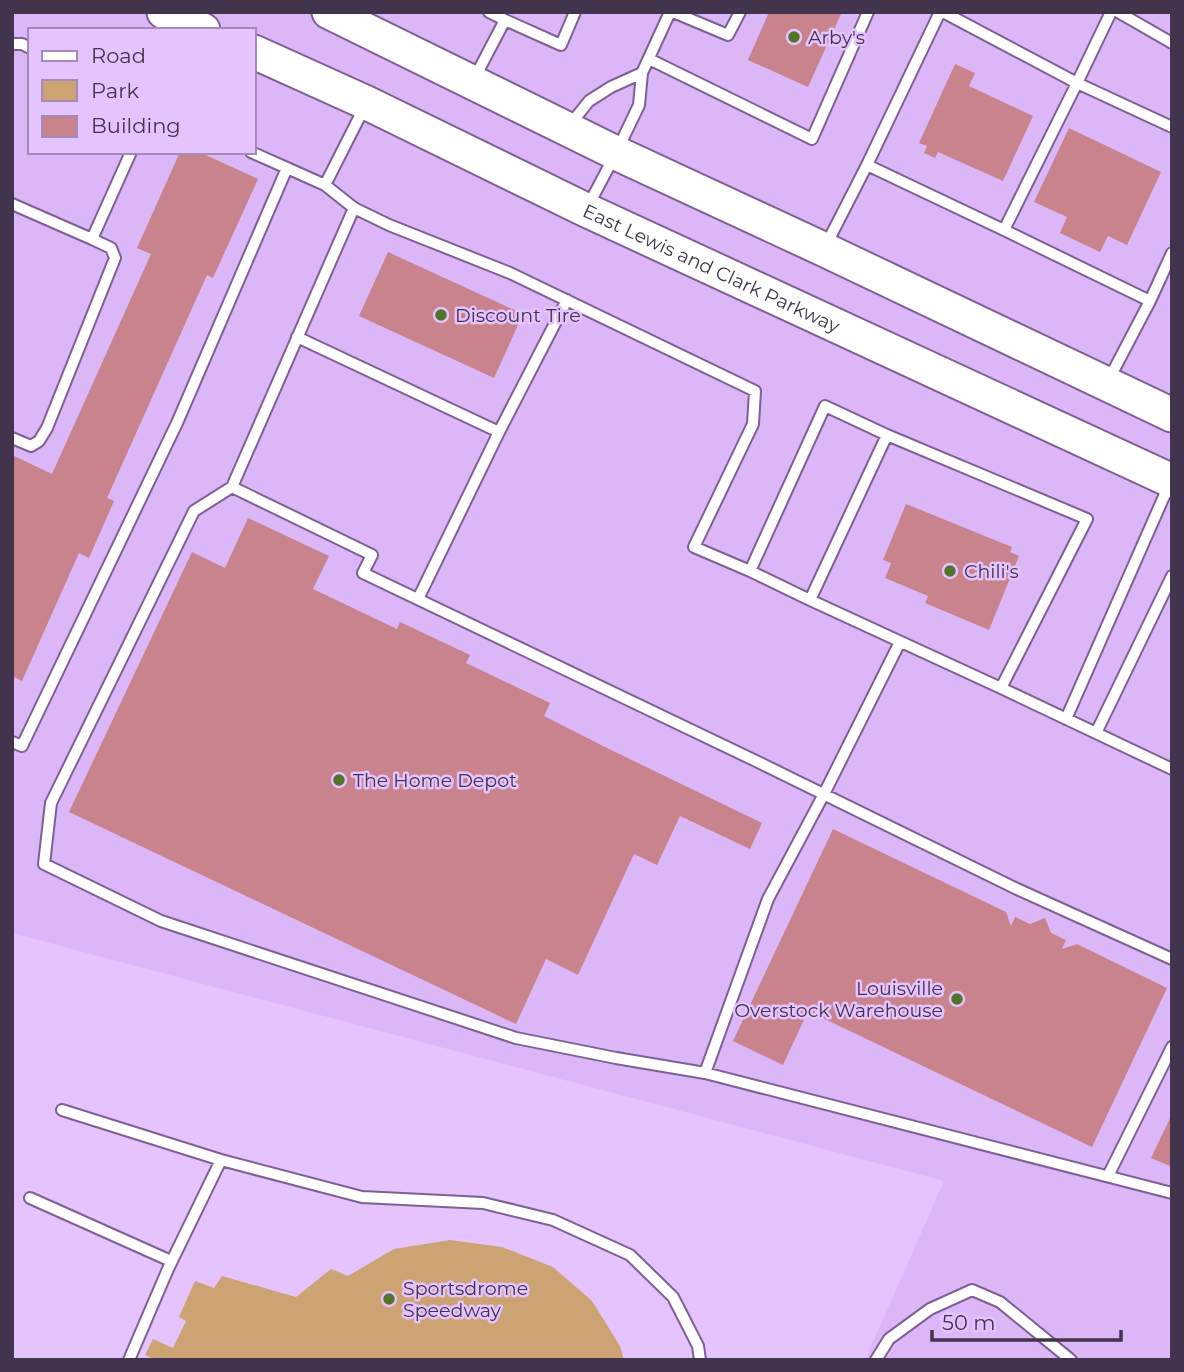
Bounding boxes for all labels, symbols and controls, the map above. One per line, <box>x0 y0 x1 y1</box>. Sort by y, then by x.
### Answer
place label: Arby's <box>808 26 865 49</box>
legend <box>28 28 256 154</box>
marker: Arby's <box>786 29 802 45</box>
text: Road <box>91 43 146 68</box>
text: Park <box>91 78 139 103</box>
text: Building <box>91 113 181 138</box>
street label: East Lewis and Clark Parkway <box>579 199 844 338</box>
place label: Discount Tire <box>455 304 581 327</box>
marker: Discount Tire <box>433 307 449 323</box>
place label: Chili's <box>964 560 1019 583</box>
marker: Chili's <box>942 563 958 579</box>
place label: The Home Depot <box>353 769 517 792</box>
marker: The Home Depot <box>331 772 347 788</box>
place label: Louisville Overstock Warehouse <box>734 977 943 1022</box>
marker: Louisville Overstock Warehouse <box>949 991 965 1007</box>
place label: Sportsdrome Speedway <box>403 1277 528 1322</box>
marker: Sportsdrome Speedway <box>381 1291 397 1307</box>
scale bar <box>932 1298 1121 1342</box>
text: 50 m <box>942 1310 996 1335</box>

